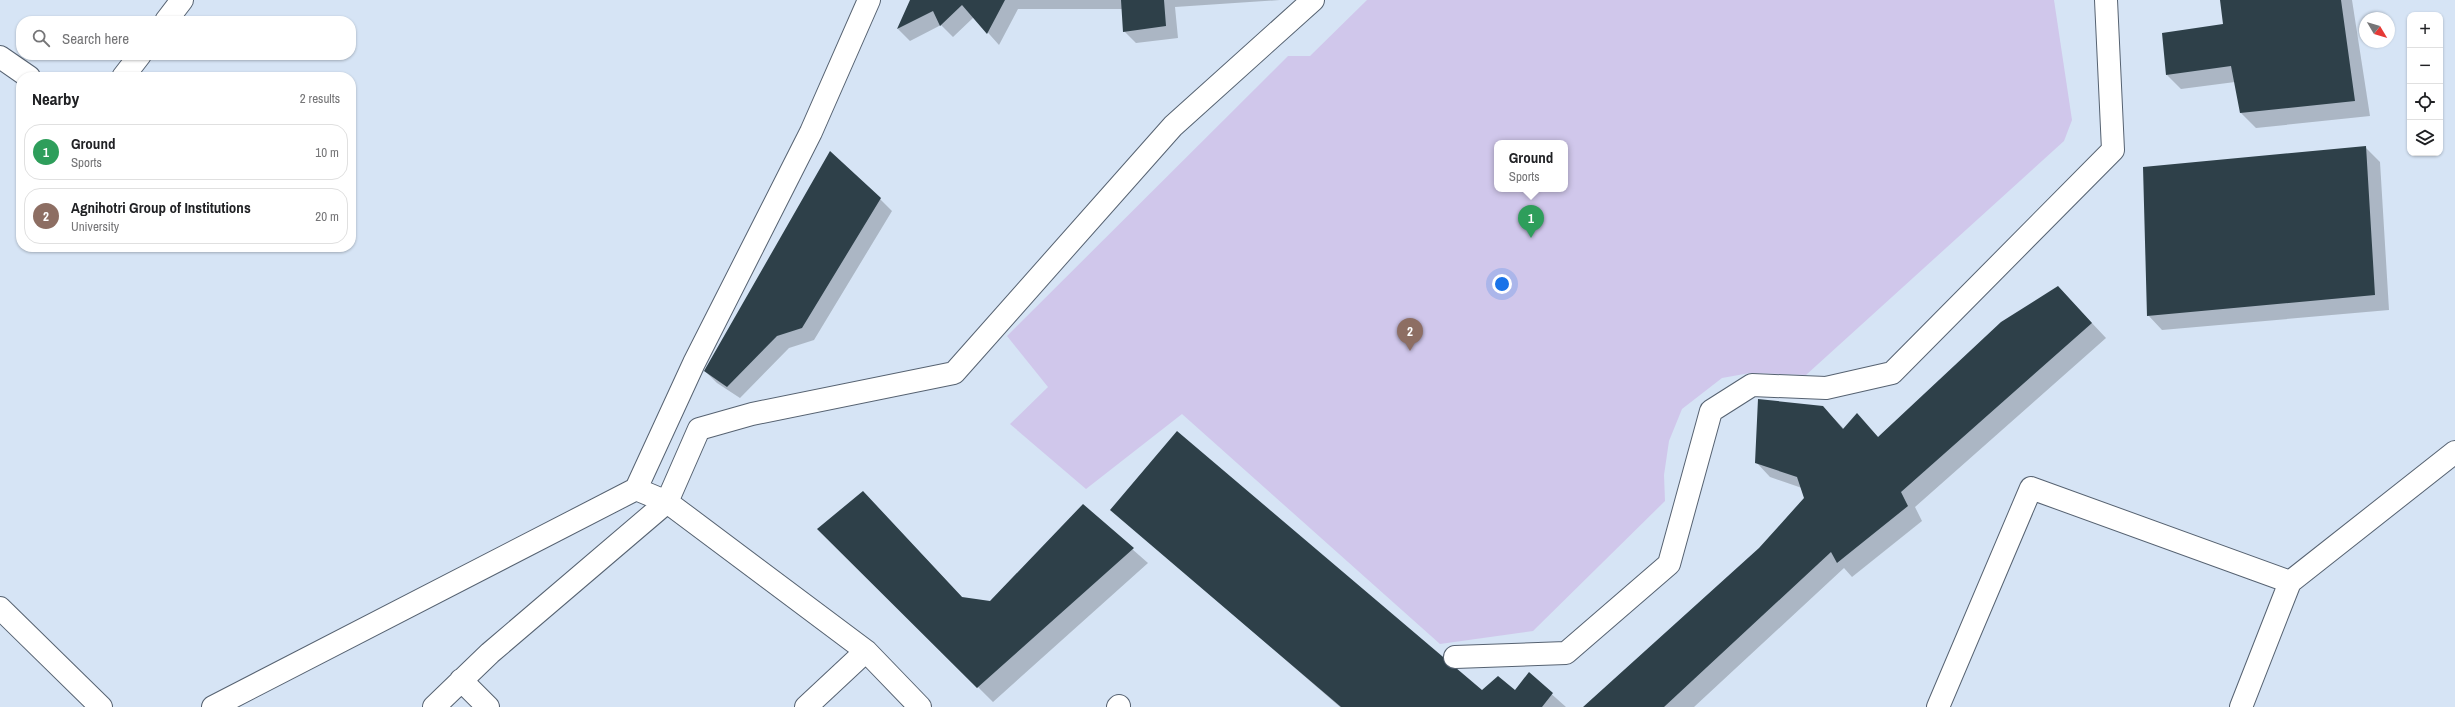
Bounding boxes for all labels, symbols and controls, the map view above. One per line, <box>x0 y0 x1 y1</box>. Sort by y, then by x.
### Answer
north arrow <box>2359 12 2395 48</box>
map controls <box>2407 12 2443 156</box>
button: + <box>2407 12 2443 48</box>
search box <box>16 16 356 60</box>
icon: search <box>30 27 52 49</box>
text: Search here <box>62 28 129 49</box>
button: − <box>2407 48 2443 84</box>
button: locate <box>2407 84 2443 120</box>
text: Nearby <box>32 87 79 110</box>
text: 2 results <box>300 90 340 107</box>
button: layers <box>2407 120 2443 156</box>
text: Ground <box>71 133 115 154</box>
popup <box>1494 140 1568 192</box>
text: 1 <box>43 144 49 161</box>
text: 10 m <box>315 144 339 161</box>
text: Ground <box>1509 147 1553 168</box>
text: Sports <box>71 154 102 171</box>
text: Sports <box>1509 168 1540 185</box>
text: Agnihotri Group of Institutions <box>71 197 251 218</box>
pin: 1 <box>1518 205 1544 238</box>
text: 2 <box>43 208 49 225</box>
text: 20 m <box>315 208 339 225</box>
text: University <box>71 218 119 235</box>
your location <box>1492 274 1512 294</box>
pin: 2 <box>1397 318 1423 351</box>

